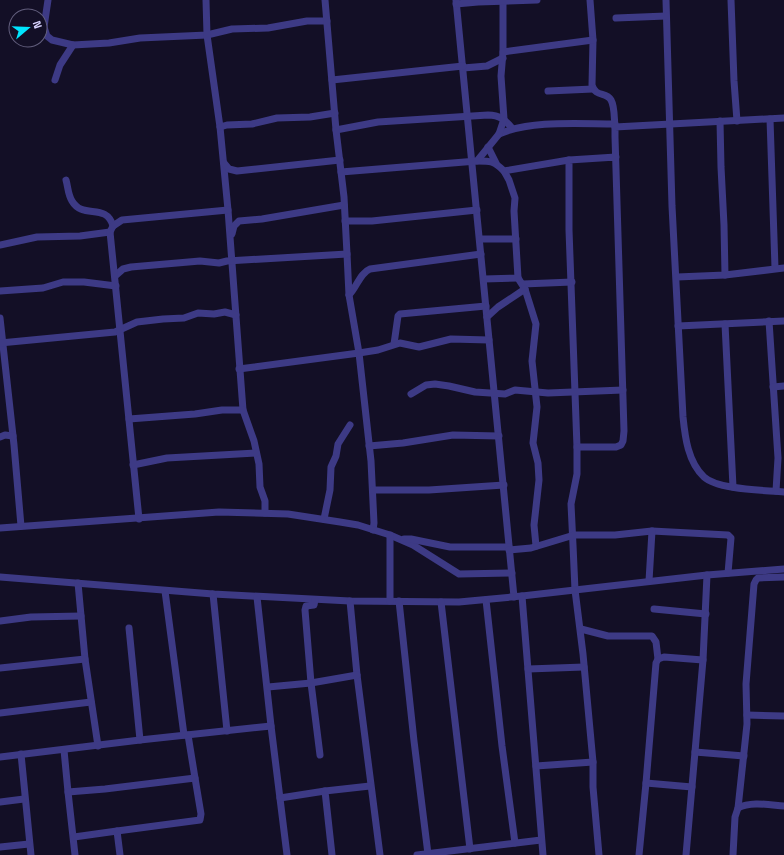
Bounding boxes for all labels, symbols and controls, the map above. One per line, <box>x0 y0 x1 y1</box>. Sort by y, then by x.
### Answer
north arrow <box>8 8 48 48</box>
text: N <box>30 19 45 31</box>

